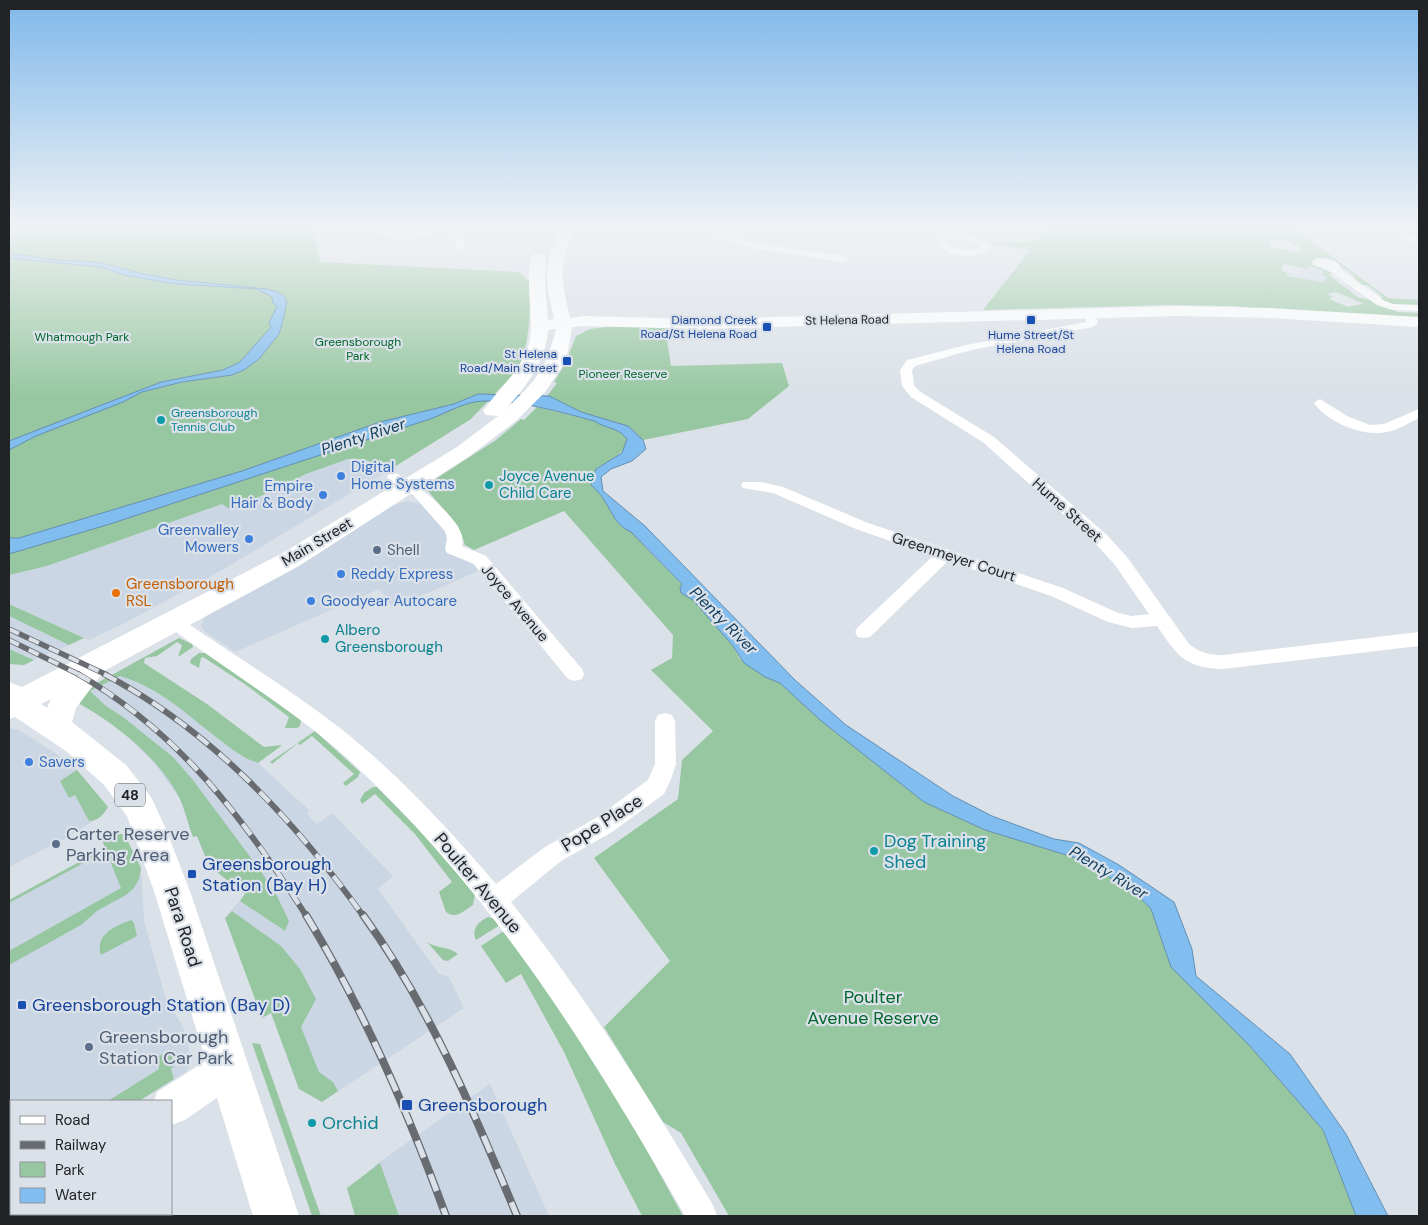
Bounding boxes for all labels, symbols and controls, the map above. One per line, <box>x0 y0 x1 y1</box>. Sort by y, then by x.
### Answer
street label: St Helena Road <box>805 311 889 329</box>
place label: Diamond Creek Road/St Helena Road <box>640 312 757 342</box>
marker: Hume Street/St Helena Road <box>1025 314 1037 326</box>
marker: Diamond Creek Road/St Helena Road <box>761 321 773 333</box>
place label: Hume Street/St Helena Road <box>988 327 1074 357</box>
park label: Whatmough Park <box>35 329 129 345</box>
park label: Greensborough Park <box>315 334 401 364</box>
place label: St Helena Road/Main Street <box>460 346 557 376</box>
marker: St Helena Road/Main Street <box>561 355 573 367</box>
park label: Pioneer Reserve <box>579 366 668 382</box>
place label: Greensborough Tennis Club <box>171 405 257 435</box>
water label: Plenty River <box>318 413 409 460</box>
marker: Greensborough Tennis Club <box>155 414 167 426</box>
place label: Digital Home Systems <box>351 457 455 494</box>
place label: Joyce Avenue Child Care <box>499 466 595 503</box>
marker: Digital Home Systems <box>335 470 347 482</box>
street label: Hume Street <box>1028 473 1106 547</box>
place label: Empire Hair & Body <box>231 476 314 513</box>
marker: Joyce Avenue Child Care <box>483 479 495 491</box>
marker: Empire Hair & Body <box>317 489 329 501</box>
street label: Main Street <box>278 513 356 571</box>
place label: Greenvalley Mowers <box>158 520 240 557</box>
street label: Greenmeyer Court <box>889 528 1019 587</box>
marker: Greenvalley Mowers <box>243 533 255 545</box>
place label: Shell <box>387 540 420 560</box>
marker: Shell <box>371 544 383 556</box>
street label: Joyce Avenue <box>477 560 553 646</box>
place label: Reddy Express <box>351 564 453 584</box>
marker: Reddy Express <box>335 568 347 580</box>
place label: Greensborough RSL <box>126 574 234 611</box>
water label: Plenty River <box>685 582 763 660</box>
marker: Greensborough RSL <box>110 587 122 599</box>
place label: Goodyear Autocare <box>321 591 457 611</box>
marker: Goodyear Autocare <box>305 595 317 607</box>
place label: Albero Greensborough <box>335 620 443 657</box>
marker: Albero Greensborough <box>319 633 331 645</box>
place label: Savers <box>39 752 85 772</box>
marker: Savers <box>23 756 35 768</box>
road number: 48 <box>115 784 145 806</box>
street label: Pope Place <box>557 789 647 857</box>
place label: Carter Reserve Parking Area <box>66 822 189 867</box>
street label: Poulter Avenue <box>429 828 527 938</box>
place label: Dog Training Shed <box>884 829 986 874</box>
marker: Carter Reserve Parking Area <box>50 838 62 850</box>
water label: Plenty River <box>1066 841 1153 905</box>
marker: Dog Training Shed <box>868 845 880 857</box>
place label: Greensborough Station (Bay H) <box>202 852 331 897</box>
marker: Greensborough Station (Bay H) <box>186 868 198 880</box>
street label: Para Road <box>159 884 207 970</box>
park label: Poulter Avenue Reserve <box>807 985 939 1030</box>
place label: Greensborough Station (Bay D) <box>32 993 290 1017</box>
marker: Greensborough Station (Bay D) <box>16 999 28 1011</box>
place label: Greensborough Station Car Park <box>99 1025 233 1070</box>
marker: Greensborough Station Car Park <box>83 1041 95 1053</box>
place label: Greensborough <box>418 1093 547 1117</box>
marker: Greensborough <box>400 1098 414 1112</box>
legend <box>10 1100 172 1215</box>
text: Road <box>55 1110 90 1130</box>
place label: Orchid <box>322 1111 379 1135</box>
marker: Orchid <box>306 1117 318 1129</box>
text: Railway <box>55 1135 107 1155</box>
text: Park <box>55 1160 85 1180</box>
text: Water <box>55 1185 97 1205</box>

